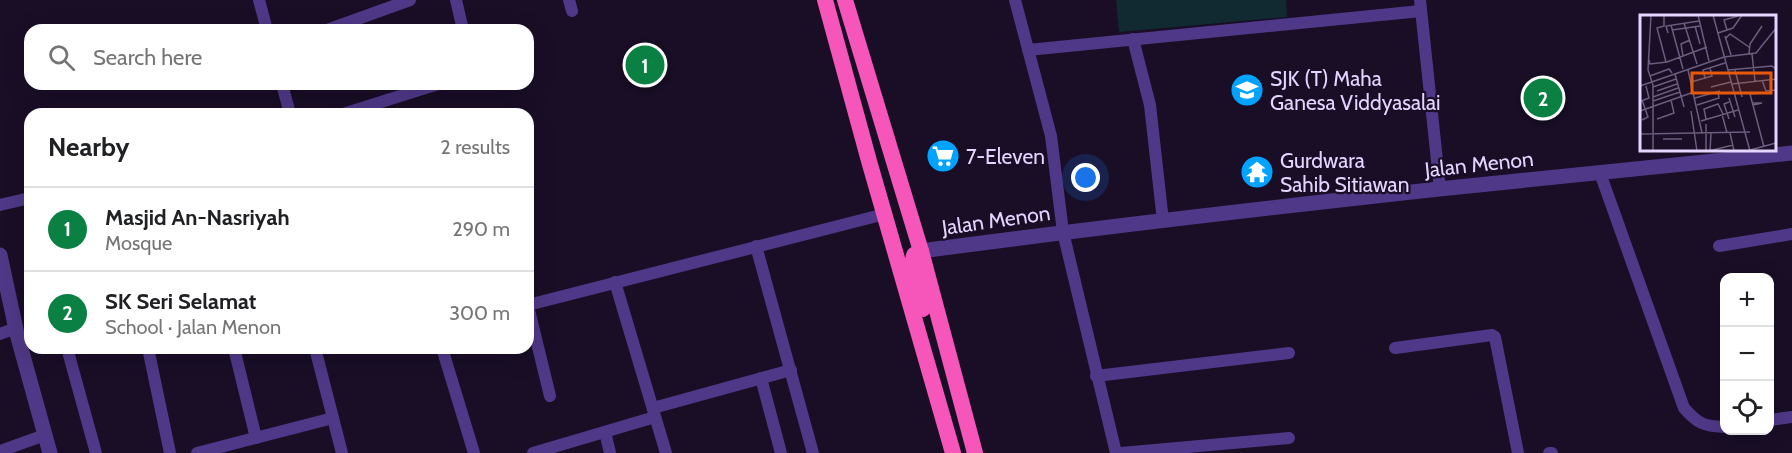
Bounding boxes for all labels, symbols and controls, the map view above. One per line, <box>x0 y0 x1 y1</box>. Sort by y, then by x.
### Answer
inset map <box>1640 15 1777 152</box>
search box <box>24 24 534 90</box>
icon: search <box>45 41 78 74</box>
pin: 1 <box>626 42 664 88</box>
text: Search here <box>93 44 202 71</box>
place label: SJK (T) Maha Ganesa Viddyasalai <box>1270 66 1441 115</box>
school or university icon: SJK (T) Maha Ganesa Viddyasalai <box>1229 72 1265 108</box>
pin: 2 <box>1524 76 1562 120</box>
text: Nearby <box>48 131 129 163</box>
text: 2 results <box>440 135 510 159</box>
supermarket icon: 7-Eleven <box>925 138 961 174</box>
place label: 7-Eleven <box>966 144 1045 169</box>
street label: Jalan Menon <box>1422 146 1535 182</box>
place label: Gurdwara Sahib Sitiawan <box>1280 148 1409 197</box>
temple icon: Gurdwara Sahib Sitiawan <box>1239 154 1275 190</box>
your location <box>1071 163 1100 192</box>
street label: Jalan Menon <box>939 200 1052 240</box>
text: Masjid An-Nasriyah <box>105 204 290 231</box>
text: 1 <box>64 217 71 241</box>
text: 290 m <box>452 217 510 241</box>
text: Mosque <box>105 231 172 255</box>
map controls <box>1720 273 1774 435</box>
button: + <box>1720 273 1774 327</box>
text: SK Seri Selamat <box>105 288 256 315</box>
text: 2 <box>62 301 73 325</box>
text: 300 m <box>449 301 510 325</box>
text: School · Jalan Menon <box>105 315 281 339</box>
button: − <box>1720 327 1774 381</box>
button: locate <box>1720 381 1774 435</box>

